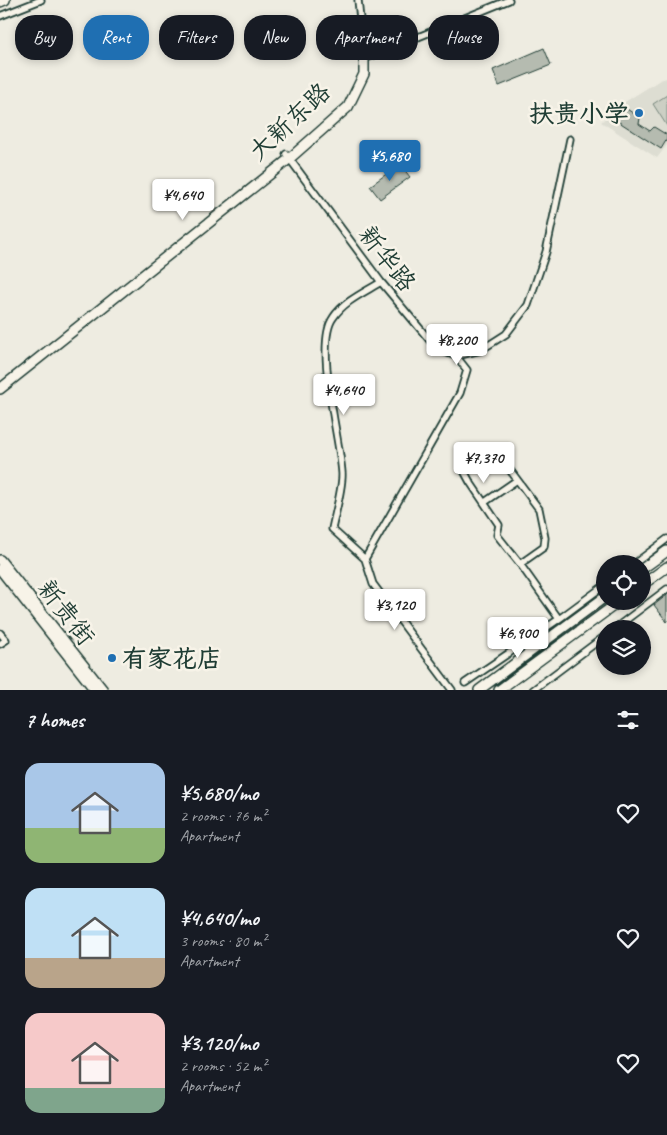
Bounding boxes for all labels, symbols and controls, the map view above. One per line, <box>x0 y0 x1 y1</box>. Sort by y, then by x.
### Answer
chip: Buy <box>15 15 73 60</box>
chip: Rent <box>83 15 149 60</box>
chip: Filters <box>159 15 234 60</box>
chip: New <box>244 15 306 60</box>
chip: Apartment <box>316 15 418 60</box>
chip: House <box>428 15 499 60</box>
street label: 大新东路 <box>242 76 337 168</box>
place label: 扶贵小学 <box>529 98 629 130</box>
marker: 扶贵小学 <box>633 107 645 119</box>
pin: ¥5,680 <box>349 140 431 182</box>
text: ¥5,680 <box>370 146 410 166</box>
pin: ¥4,640 <box>142 178 224 221</box>
text: ¥4,640 <box>163 185 203 205</box>
street label: 新华路 <box>352 219 423 298</box>
pin: ¥8,200 <box>416 324 498 366</box>
text: ¥8,200 <box>437 330 477 350</box>
pin: ¥4,640 <box>303 374 385 416</box>
text: ¥4,640 <box>324 380 364 400</box>
pin: ¥7,370 <box>443 442 525 484</box>
text: ¥7,370 <box>464 448 504 468</box>
map controls <box>596 555 651 675</box>
button: locate <box>596 555 651 610</box>
street label: 新贵街 <box>31 573 102 652</box>
pin: ¥3,120 <box>354 588 436 631</box>
text: ¥3,120 <box>375 595 415 615</box>
pin: ¥6,900 <box>477 616 559 659</box>
button: layers <box>596 620 651 675</box>
text: ¥6,900 <box>498 623 538 643</box>
place label: 有家花店 <box>122 643 222 675</box>
marker: 有家花店 <box>106 652 118 664</box>
icon: filters <box>614 706 642 734</box>
text: 7 homes <box>25 707 84 733</box>
text: ¥5,680/mo <box>180 780 258 806</box>
icon: home <box>65 783 125 843</box>
icon: heart <box>614 799 642 827</box>
text: 2 rooms · 76 m² <box>180 806 266 826</box>
text: Apartment <box>180 826 239 846</box>
text: ¥4,640/mo <box>180 905 259 931</box>
icon: home <box>65 908 125 968</box>
icon: heart <box>614 924 642 952</box>
text: 3 rooms · 80 m² <box>180 931 266 951</box>
text: Apartment <box>180 951 239 971</box>
text: ¥3,120/mo <box>180 1030 258 1056</box>
icon: home <box>65 1033 125 1093</box>
icon: heart <box>614 1049 642 1077</box>
text: 2 rooms · 52 m² <box>180 1056 266 1076</box>
text: Apartment <box>180 1076 239 1096</box>

